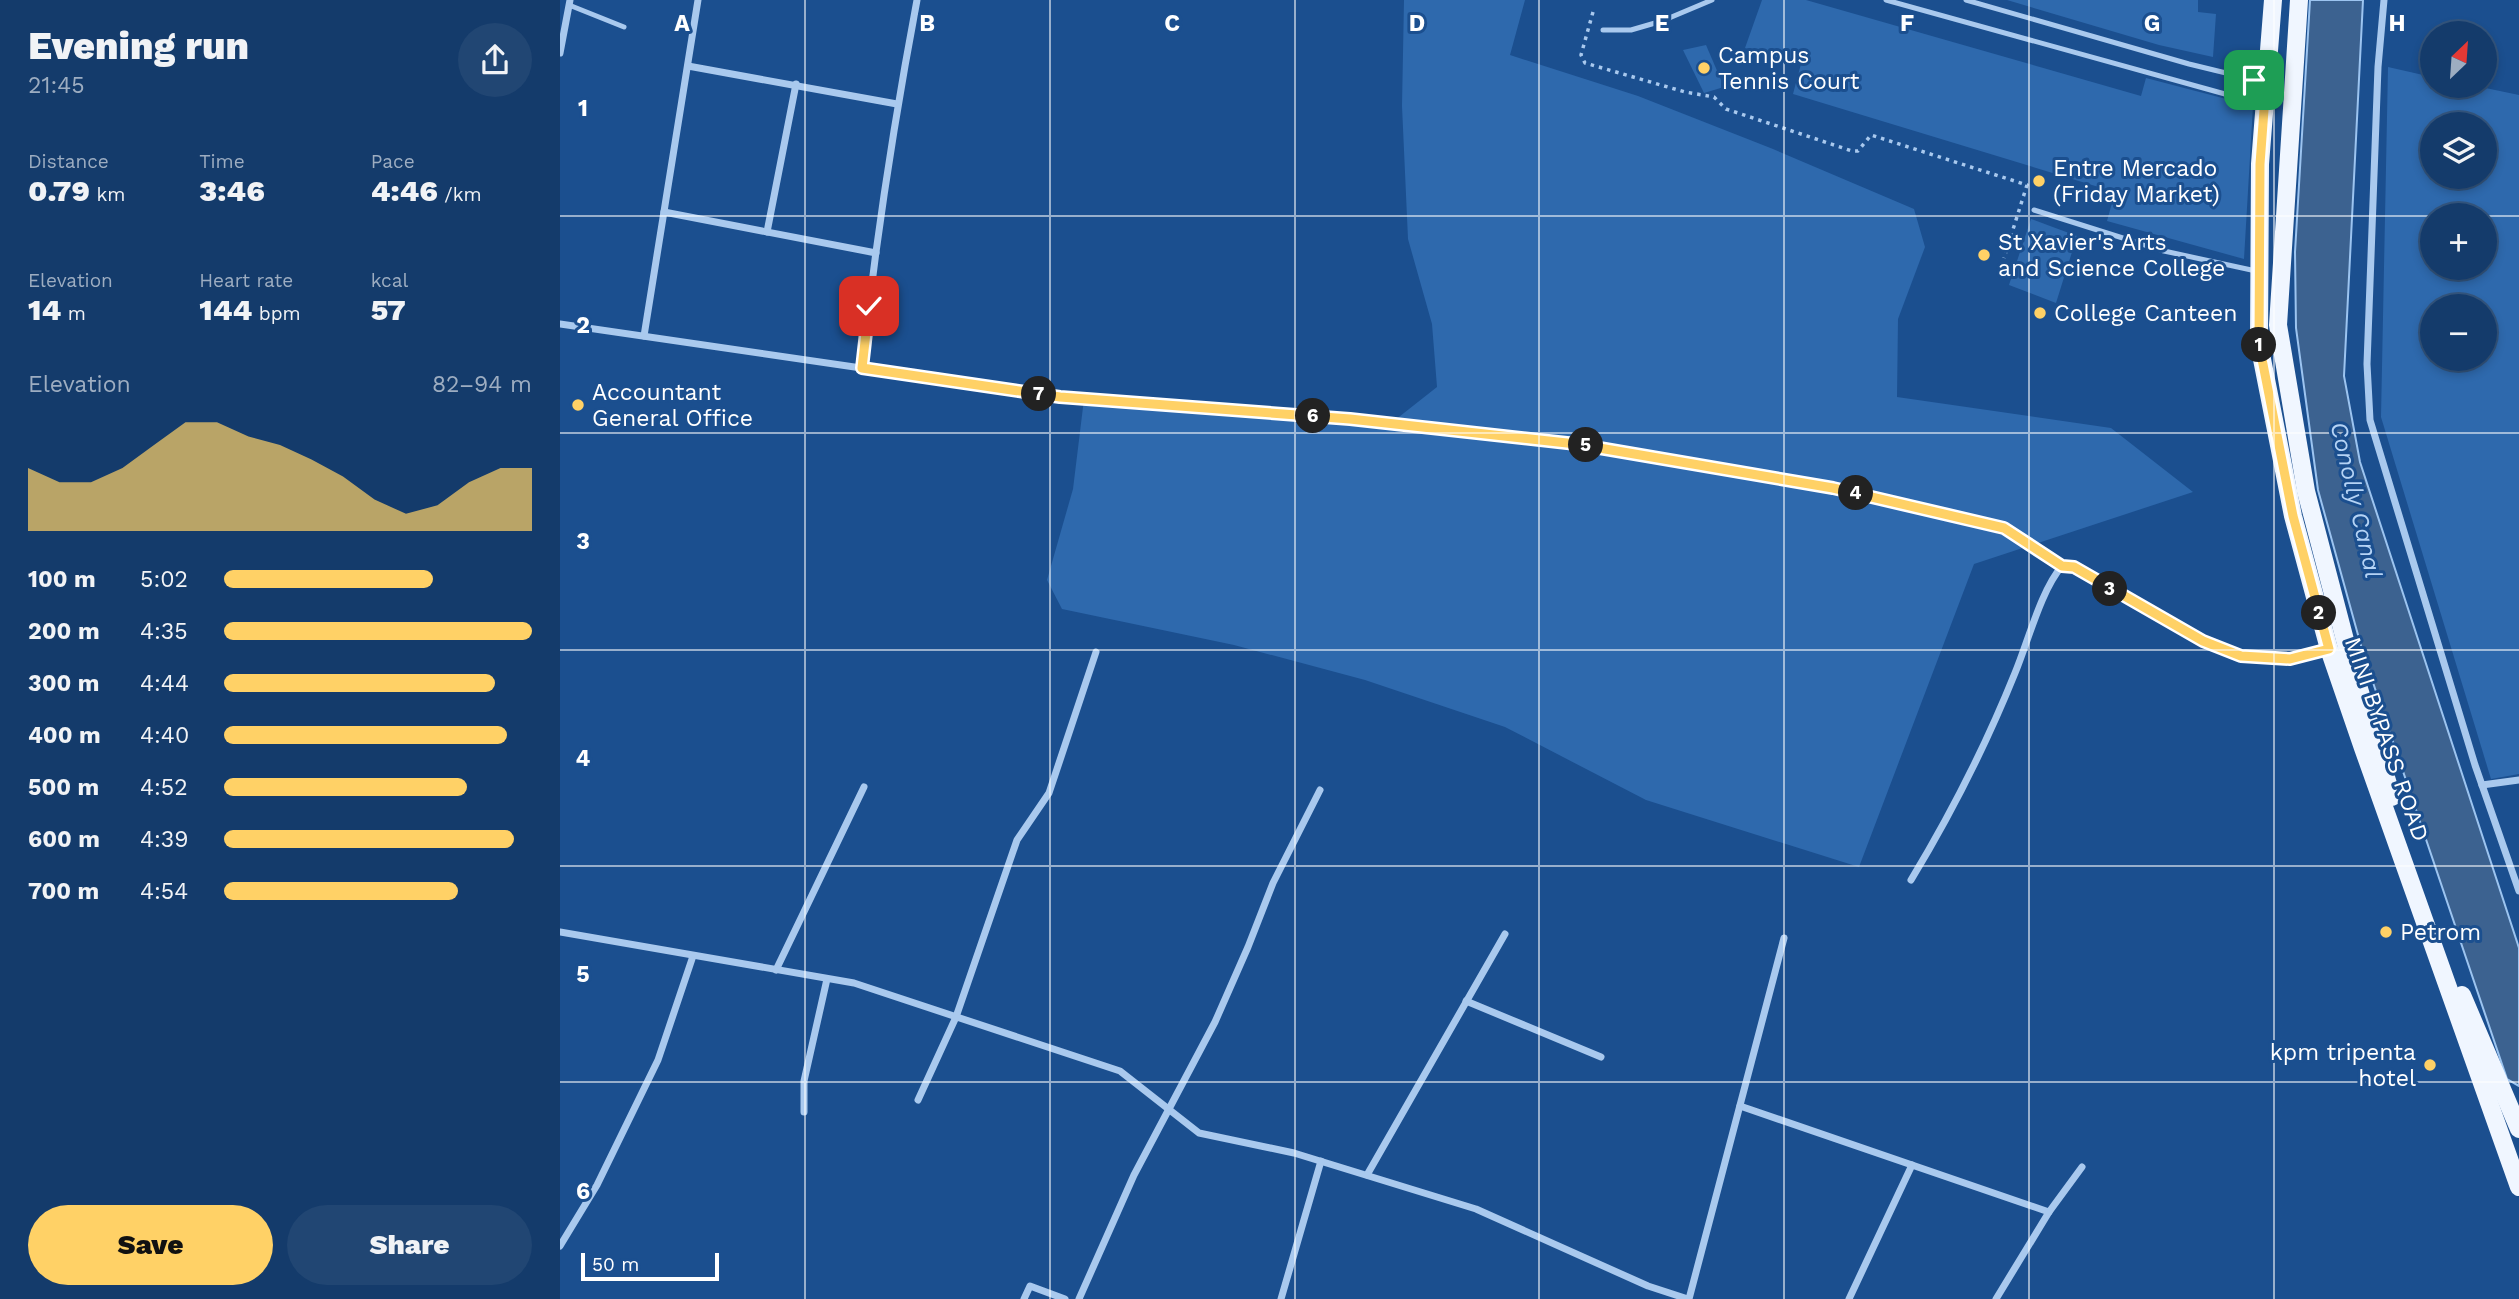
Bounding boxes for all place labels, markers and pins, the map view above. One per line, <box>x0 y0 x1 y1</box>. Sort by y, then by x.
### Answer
place label: Campus Tennis Court <box>1718 42 1860 95</box>
pin <box>2224 50 2284 110</box>
marker: Campus Tennis Court <box>1696 60 1712 76</box>
place label: Entre Mercado (Friday Market) <box>2053 155 2220 208</box>
marker: Entre Mercado (Friday Market) <box>2031 173 2047 189</box>
place label: St Xavier's Arts and Science College <box>1998 229 2225 282</box>
marker: St Xavier's Arts and Science College <box>1976 247 1992 263</box>
pin <box>839 276 899 336</box>
place label: College Canteen <box>2054 300 2238 327</box>
marker: College Canteen <box>2032 305 2048 321</box>
pin: 1 <box>2242 328 2276 362</box>
pin: 7 <box>1022 376 1056 412</box>
place label: Accountant General Office <box>592 379 753 432</box>
marker: Accountant General Office <box>570 397 586 413</box>
pin: 6 <box>1296 398 1330 434</box>
pin: 5 <box>1569 428 1604 462</box>
pin: 4 <box>1838 476 1874 510</box>
pin: 3 <box>2092 572 2128 606</box>
pin: 2 <box>2302 596 2336 630</box>
place label: Petrom <box>2400 919 2481 946</box>
marker: Petrom <box>2378 924 2394 940</box>
place label: kpm tripenta hotel <box>2270 1039 2416 1092</box>
marker: kpm tripenta hotel <box>2422 1057 2438 1073</box>

